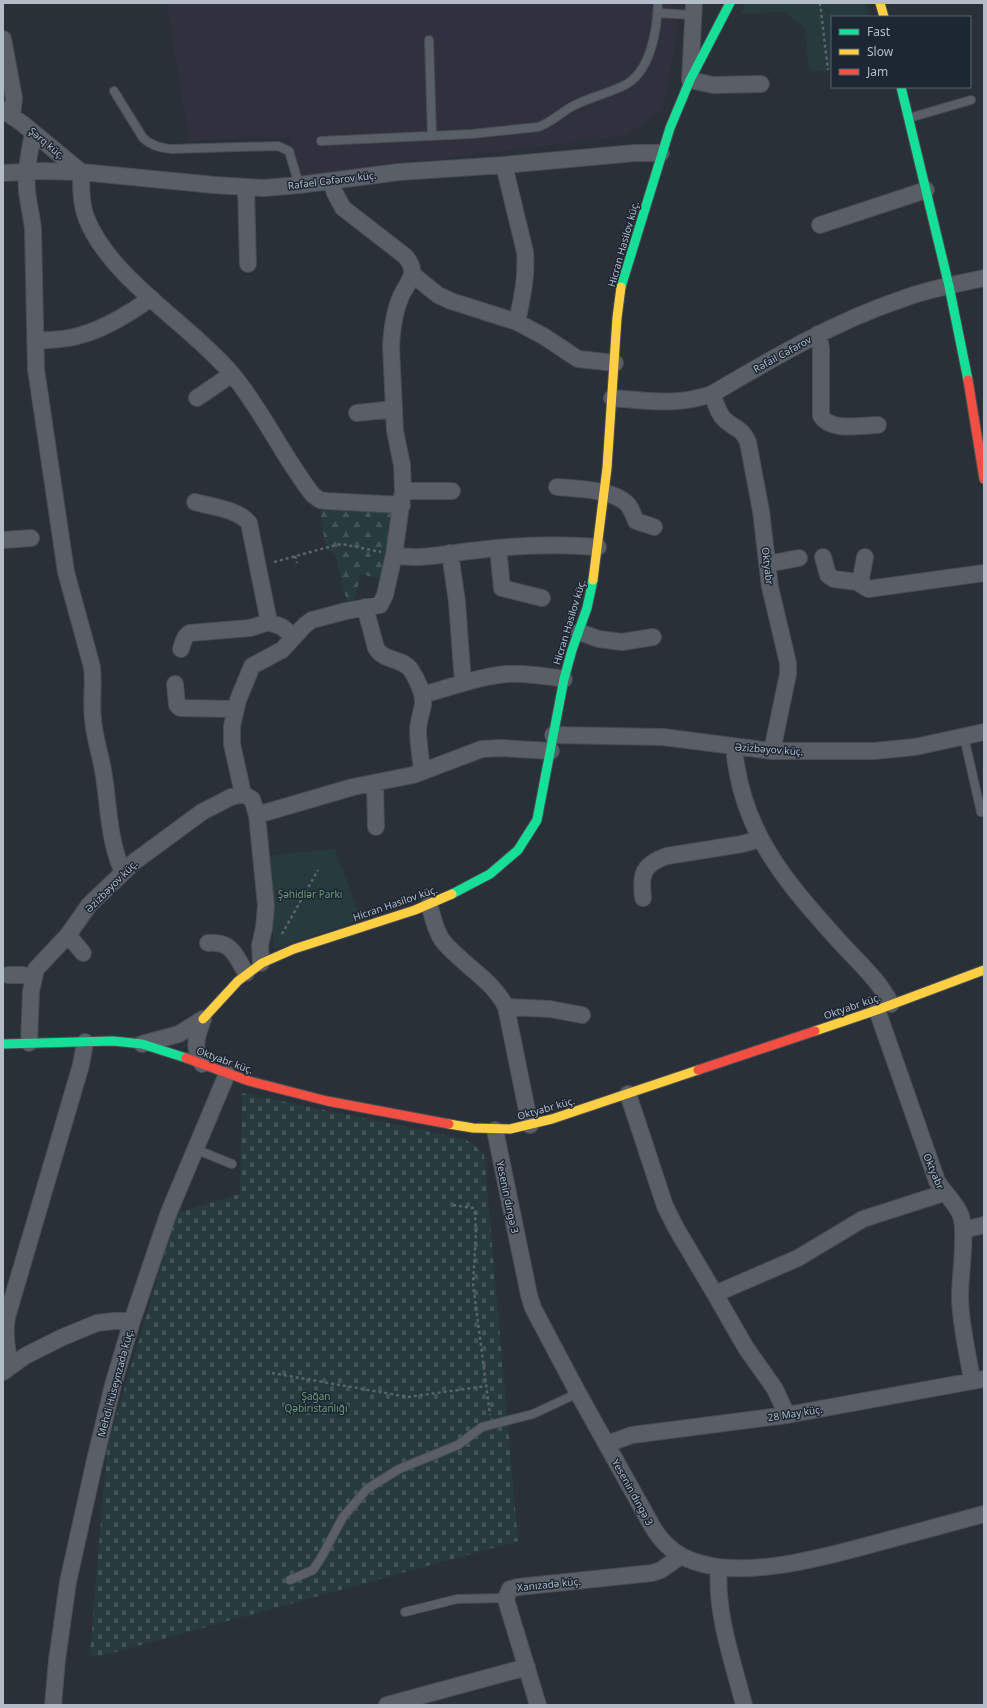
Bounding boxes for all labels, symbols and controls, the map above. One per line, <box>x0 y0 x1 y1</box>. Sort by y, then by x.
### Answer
legend <box>831 16 971 88</box>
text: Fast <box>867 23 891 40</box>
text: Slow <box>867 43 894 60</box>
text: Jam <box>866 63 888 80</box>
street label: Şərq küç. <box>26 124 68 162</box>
street label: Rafael Cəfərov küç. <box>287 168 377 192</box>
street label: Hicran Hasilov küç. <box>604 199 642 289</box>
street label: Rəfail Cəfərov <box>750 332 814 376</box>
street label: Oktyabr <box>759 546 777 586</box>
street label: Hicran Hasilov küç. <box>549 578 589 666</box>
street label: Əzizbəyov küç. <box>734 740 804 758</box>
street label: Əzizbəyov küç. <box>82 857 140 915</box>
street label: Hicran Hasilov küç. <box>351 882 439 924</box>
park label: Şəhidlər Parkı <box>278 887 342 901</box>
street label: Oktyabr küç. <box>822 990 882 1022</box>
street label: Oktyabr küç. <box>195 1043 255 1077</box>
street label: Oktyabr küç. <box>516 1093 576 1123</box>
street label: Oktyabr <box>920 1151 948 1191</box>
street label: Yesenin dıngə 3 <box>493 1159 523 1235</box>
street label: Mehdi Hüseynzadə küç. <box>94 1328 136 1438</box>
park label: Şağan Qəbiristanlığı <box>285 1389 347 1415</box>
street label: 28 May küç. <box>767 1402 823 1424</box>
street label: Yesenin dıngə 3 <box>609 1456 657 1528</box>
street label: Xanızadə küç. <box>516 1574 582 1594</box>

